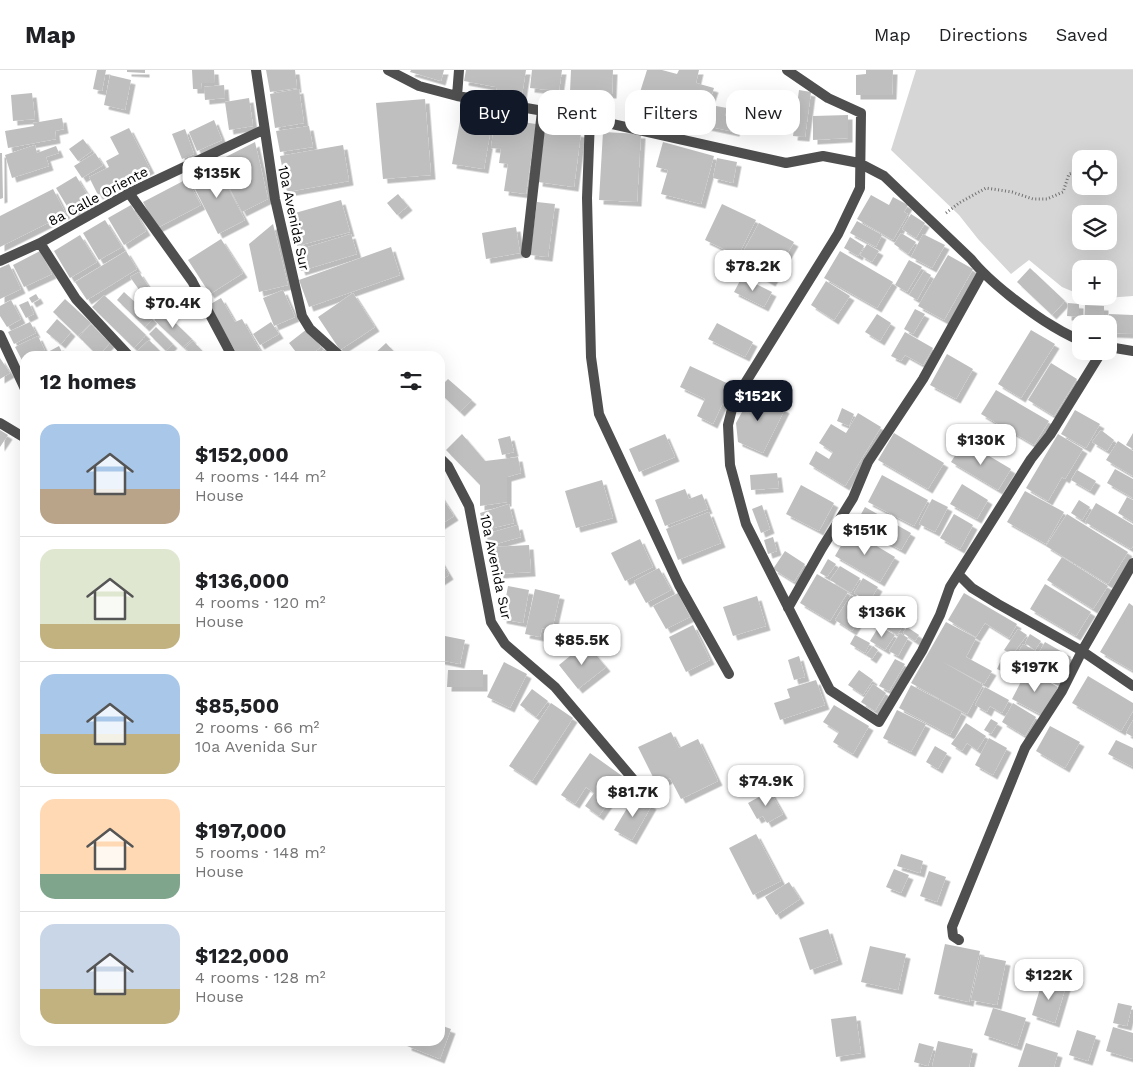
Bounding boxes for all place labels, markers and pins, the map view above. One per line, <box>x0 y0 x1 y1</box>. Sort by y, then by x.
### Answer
pin: $135K <box>182 156 252 199</box>
pin: $78.2K <box>712 250 794 292</box>
pin: $70.4K <box>132 286 214 329</box>
pin: $152K <box>723 380 793 422</box>
pin: $130K <box>946 424 1016 466</box>
pin: $151K <box>830 514 900 556</box>
pin: $136K <box>847 596 917 638</box>
pin: $85.5K <box>541 624 623 666</box>
pin: $197K <box>1000 650 1070 693</box>
pin: $74.9K <box>725 764 807 807</box>
pin: $81.7K <box>592 776 674 818</box>
pin: $122K <box>1014 958 1084 1001</box>

